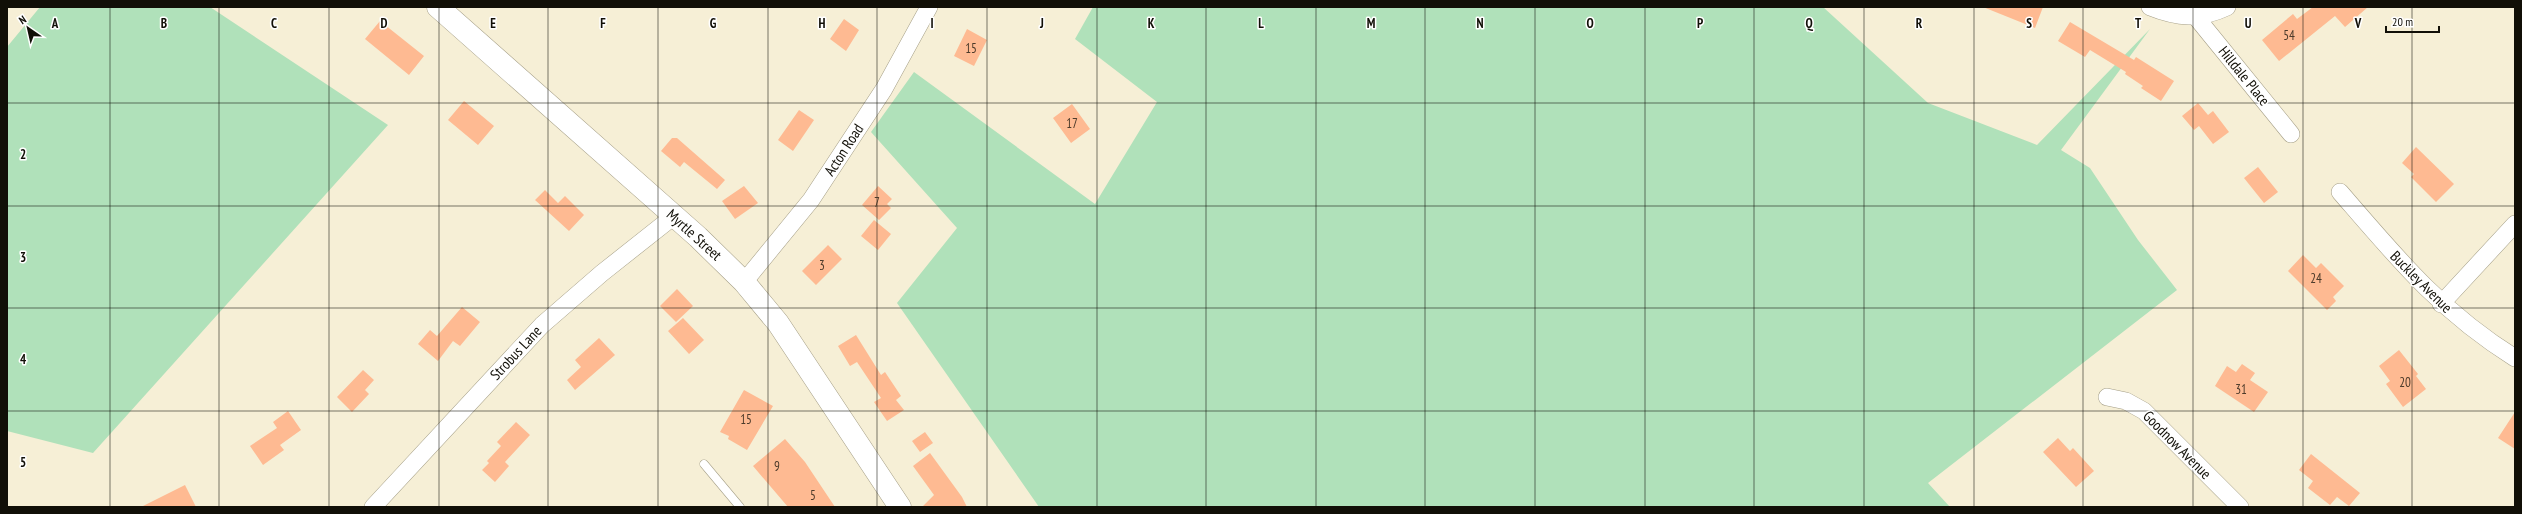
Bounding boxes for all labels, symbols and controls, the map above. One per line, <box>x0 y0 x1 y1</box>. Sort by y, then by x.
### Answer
north arrow <box>8 8 48 48</box>
scale bar <box>2386 8 2439 34</box>
text: N <box>16 12 29 27</box>
text: 20 m <box>2392 14 2413 29</box>
text: A <box>51 15 59 32</box>
text: B <box>161 15 167 32</box>
text: C <box>271 15 277 32</box>
text: D <box>381 15 388 32</box>
text: E <box>490 15 496 32</box>
text: F <box>600 15 606 32</box>
text: G <box>710 15 717 32</box>
text: H <box>819 15 826 32</box>
text: I <box>930 15 934 32</box>
text: J <box>1039 15 1044 32</box>
text: K <box>1148 15 1155 32</box>
text: L <box>1258 15 1264 32</box>
text: M <box>1367 15 1376 32</box>
text: N <box>1476 15 1484 32</box>
text: O <box>1586 15 1594 32</box>
text: P <box>1697 15 1703 32</box>
text: Q <box>1805 15 1813 32</box>
text: R <box>1916 15 1923 32</box>
text: S <box>2026 15 2032 32</box>
text: T <box>2135 15 2142 32</box>
text: U <box>2245 15 2252 32</box>
text: V <box>2354 15 2362 32</box>
house number: 54 <box>2283 27 2295 44</box>
house number: 15 <box>965 40 977 57</box>
street label: Hilldale Place <box>2215 42 2274 109</box>
house number: 17 <box>1066 115 1078 132</box>
street label: Acton Road <box>820 120 867 179</box>
text: 2 <box>20 146 26 163</box>
house number: 7 <box>874 194 880 211</box>
street label: Myrtle Street <box>663 205 726 264</box>
street label: Buckley Avenue <box>2386 247 2456 317</box>
text: 3 <box>20 249 26 266</box>
house number: 3 <box>819 257 825 274</box>
house number: 24 <box>2310 270 2322 287</box>
street label: Strobus Lane <box>486 322 545 384</box>
text: 4 <box>20 351 27 368</box>
house number: 20 <box>2399 374 2411 391</box>
house number: 31 <box>2235 381 2247 398</box>
street label: Goodnow Avenue <box>2139 406 2216 483</box>
house number: 15 <box>740 411 752 428</box>
text: 5 <box>20 454 26 471</box>
house number: 9 <box>774 458 780 475</box>
house number: 5 <box>810 487 816 504</box>

